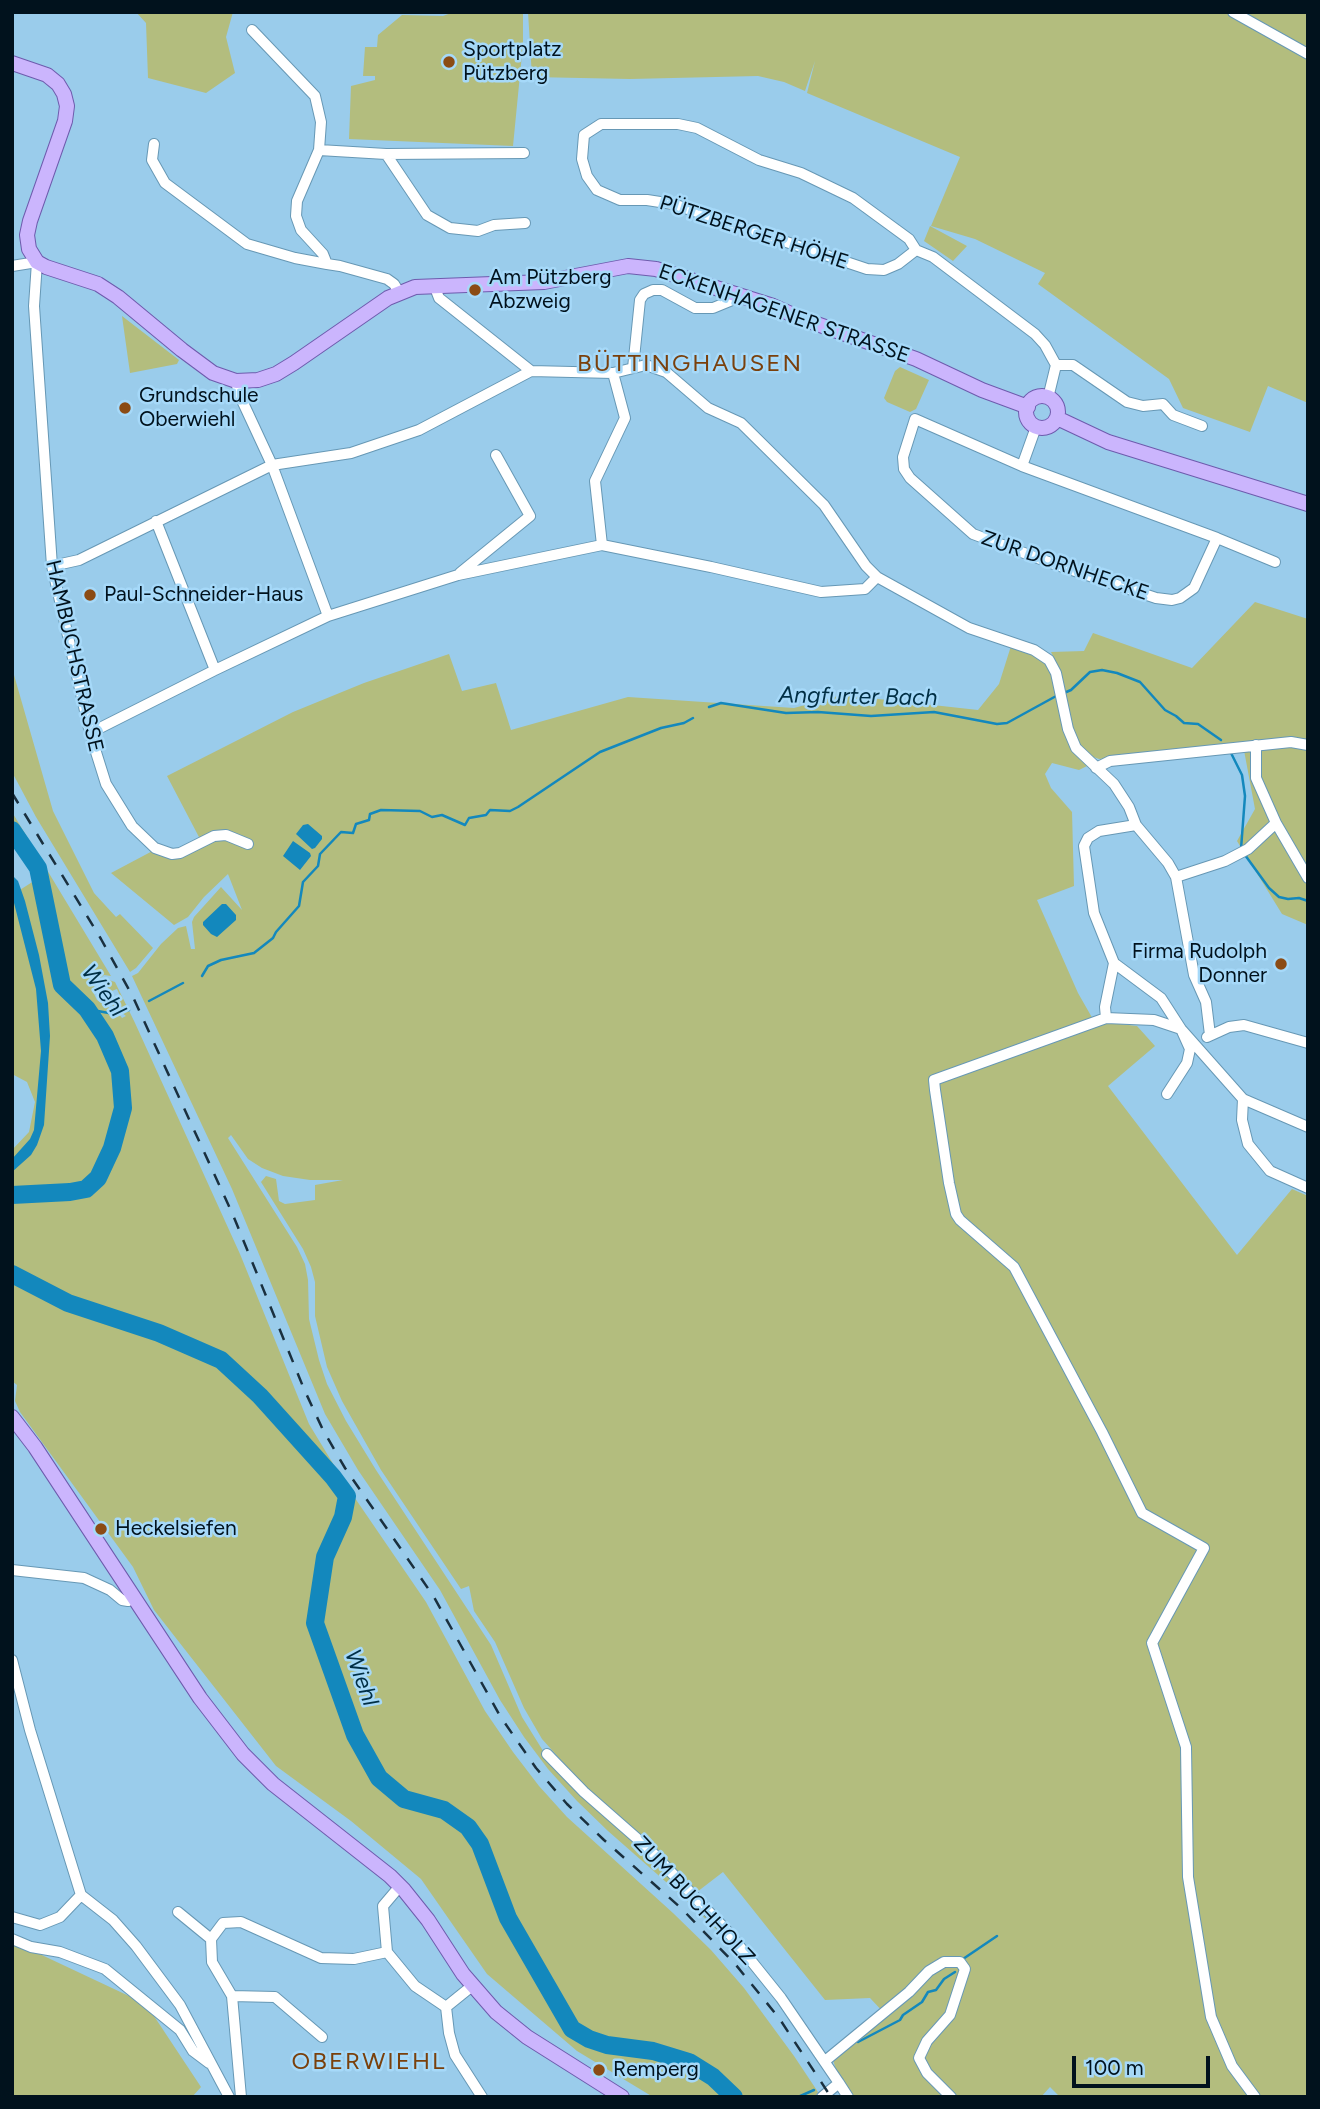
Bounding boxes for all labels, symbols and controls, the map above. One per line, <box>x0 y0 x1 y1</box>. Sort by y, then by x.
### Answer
place label: Sportplatz Pützberg <box>463 37 562 87</box>
marker: Sportplatz Pützberg <box>441 54 457 70</box>
street label: PÜTZBERGER HÖHE <box>656 191 852 275</box>
street label: ECKENHAGENER STRASSE <box>655 259 913 369</box>
place label: Am Pützberg Abzweig <box>489 265 612 315</box>
marker: Am Pützberg Abzweig <box>467 282 483 298</box>
district label: BÜTTINGHAUSEN <box>579 350 801 378</box>
place label: Grundschule Oberwiehl <box>139 383 258 433</box>
marker: Grundschule Oberwiehl <box>117 400 133 416</box>
street label: ZUR DORNHECKE <box>978 526 1152 606</box>
street label: HAMBUCHSTRASSE <box>40 557 108 755</box>
place label: Paul-Schneider-Haus <box>104 582 303 608</box>
marker: Paul-Schneider-Haus <box>82 587 98 603</box>
water label: Angfurter Bach <box>778 682 938 712</box>
place label: Firma Rudolph Donner <box>1132 939 1267 989</box>
marker: Firma Rudolph Donner <box>1273 956 1289 972</box>
water label: Wiehl <box>75 959 131 1023</box>
place label: Heckelsiefen <box>115 1516 237 1542</box>
marker: Heckelsiefen <box>93 1521 109 1537</box>
water label: Wiehl <box>338 1646 384 1710</box>
street label: ZUM BUCHHOLZ <box>628 1832 760 1970</box>
scale bar <box>1075 2042 1213 2086</box>
district label: OBERWIEHL <box>293 2048 445 2076</box>
text: 100 m <box>1085 2055 1144 2080</box>
place label: Remperg <box>613 2057 699 2083</box>
marker: Remperg <box>591 2062 607 2078</box>

